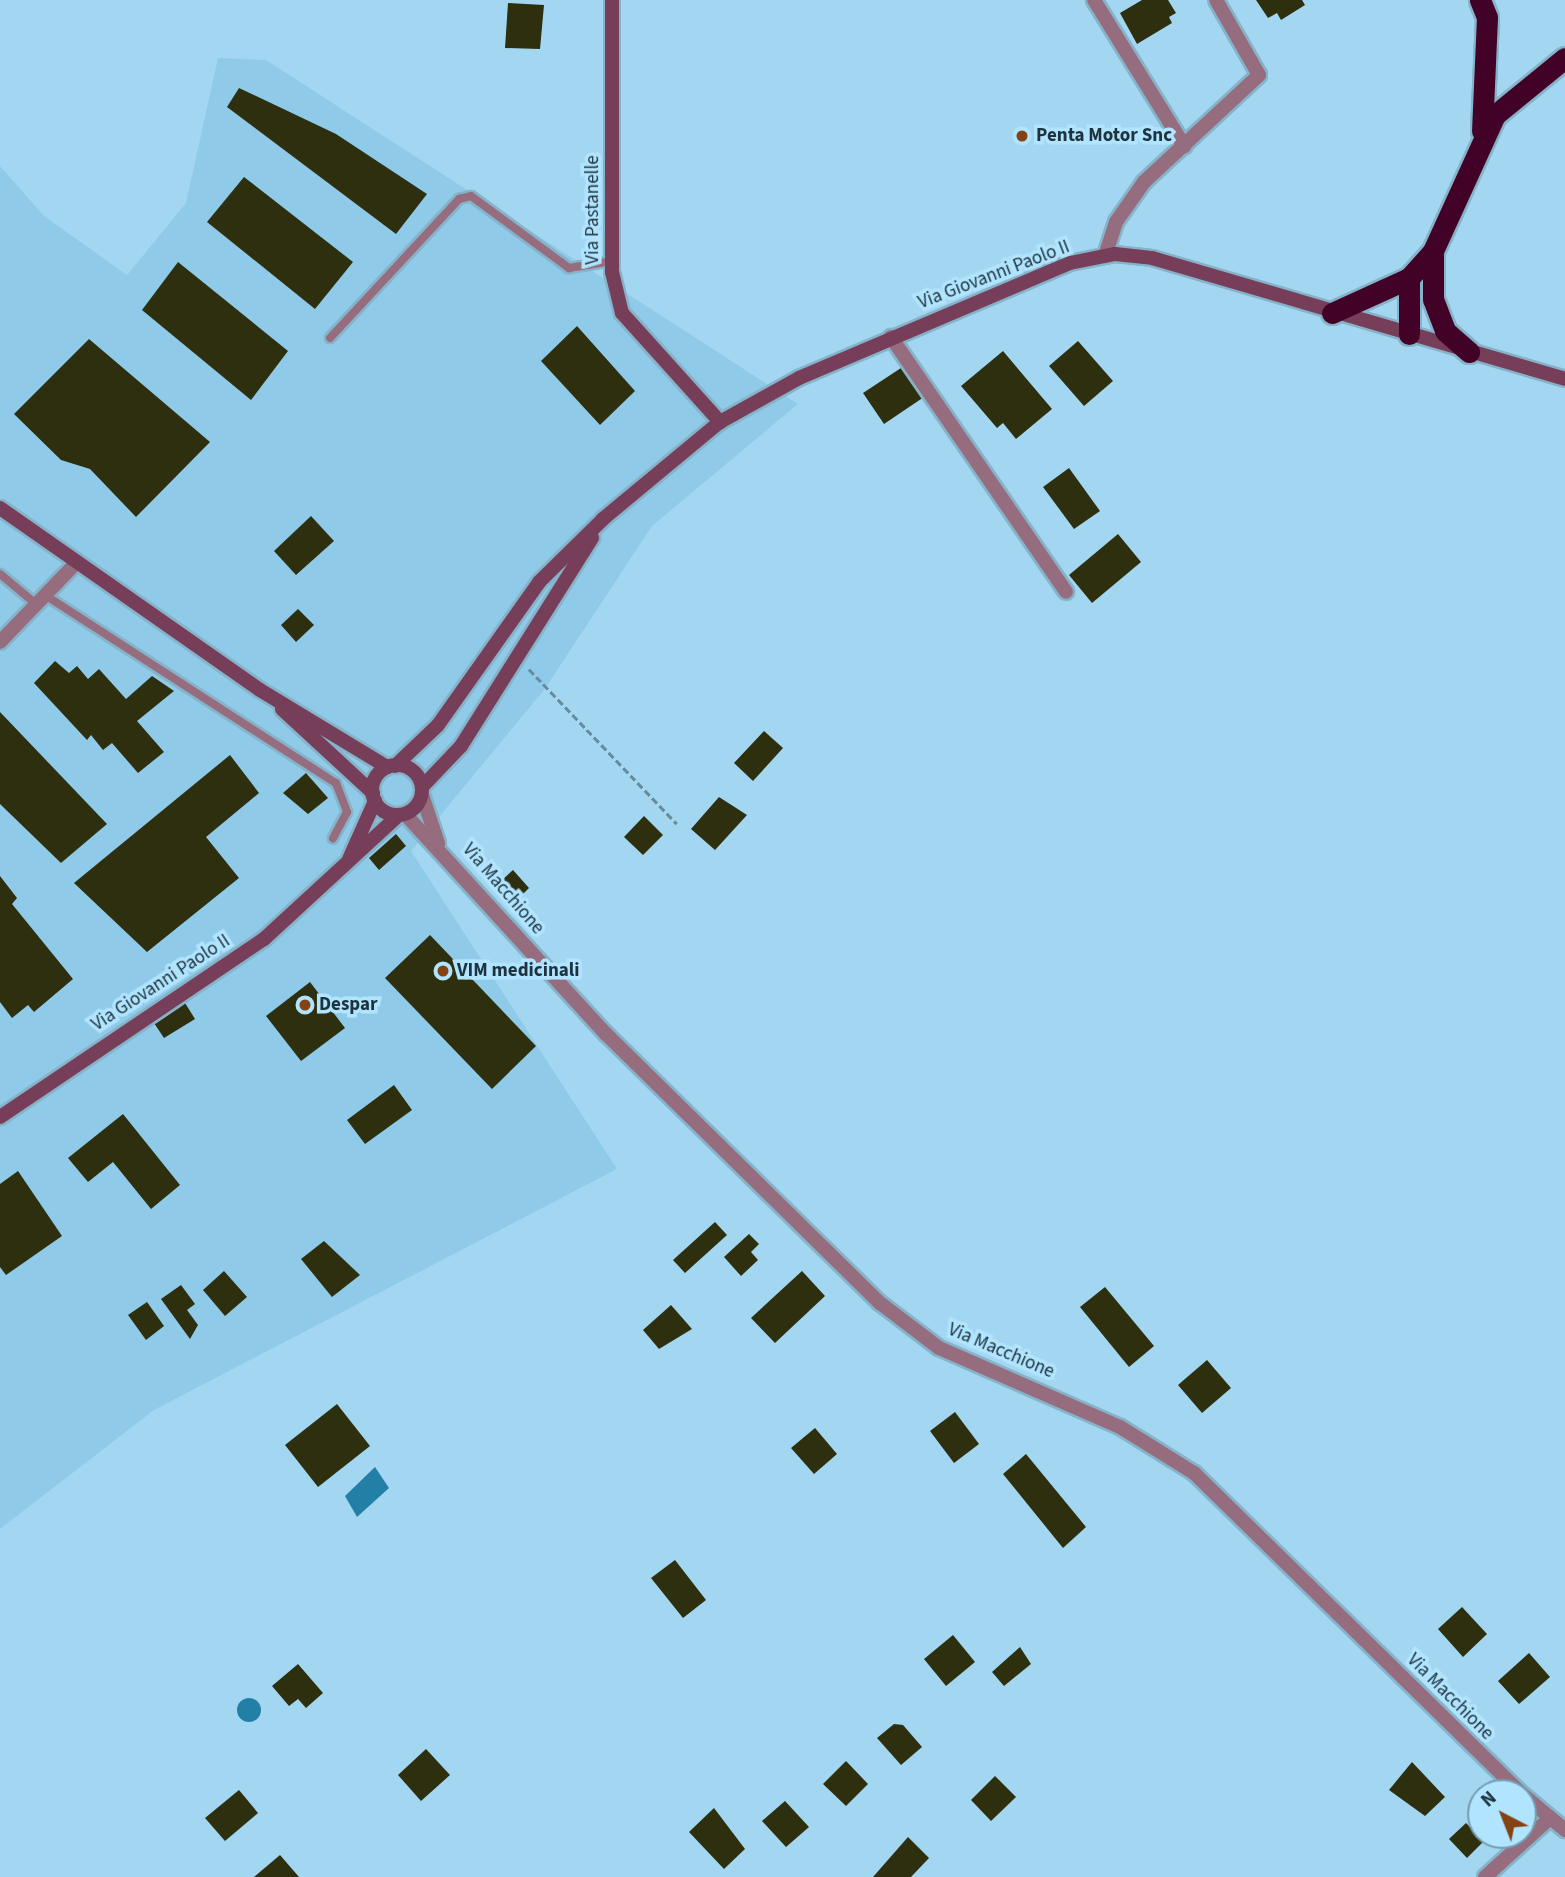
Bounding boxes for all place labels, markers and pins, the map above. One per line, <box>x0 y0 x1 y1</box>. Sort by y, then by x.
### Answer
place label: Penta Motor Snc <box>1036 125 1172 147</box>
marker: Penta Motor Snc <box>1014 128 1030 144</box>
place label: VIM medicinali <box>457 960 580 982</box>
marker: VIM medicinali <box>435 963 451 979</box>
place label: Despar <box>319 994 378 1016</box>
marker: Despar <box>297 997 313 1013</box>

